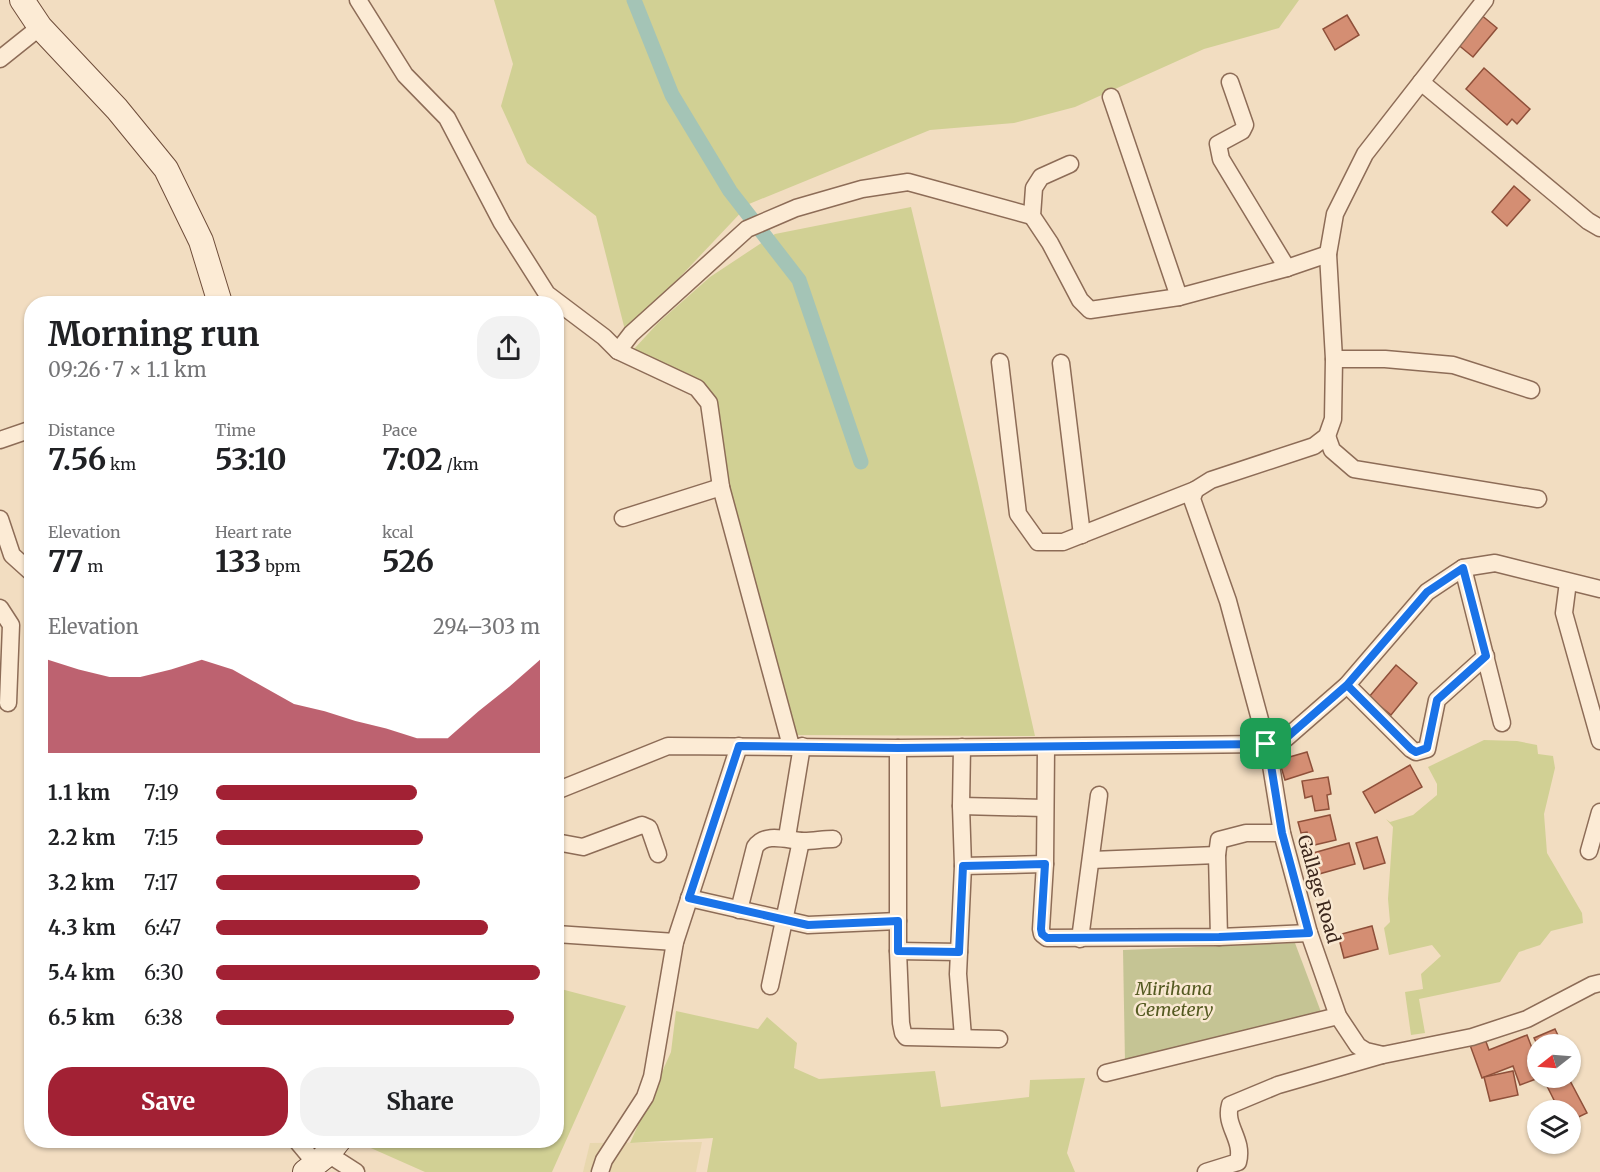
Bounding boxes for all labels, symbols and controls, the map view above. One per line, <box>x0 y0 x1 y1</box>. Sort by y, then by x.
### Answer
text: Morning run <box>48 314 259 355</box>
button: share <box>477 316 540 379</box>
text: 09:26 · 7 × 1.1 km <box>48 357 207 382</box>
text: Distance <box>48 420 115 440</box>
text: Time <box>215 420 256 440</box>
text: Pace <box>382 420 417 440</box>
text: 7.56 <box>48 440 106 478</box>
text: 53:10 <box>215 440 287 478</box>
text: 7:02 <box>382 440 443 478</box>
text: km <box>106 454 136 474</box>
text: /km <box>443 454 479 474</box>
text: Elevation <box>48 522 121 542</box>
text: Heart rate <box>215 522 292 542</box>
text: kcal <box>382 522 413 542</box>
text: 77 <box>48 542 84 580</box>
text: 133 <box>215 542 261 580</box>
text: 526 <box>382 542 434 580</box>
text: m <box>84 556 103 576</box>
text: bpm <box>261 556 301 576</box>
text: Elevation <box>48 614 139 639</box>
text: 294–303 m <box>433 614 540 639</box>
pin <box>1240 718 1291 769</box>
icon: arrive <box>1249 727 1282 760</box>
text: 1.1 km <box>48 780 110 805</box>
text: 7:19 <box>144 780 179 805</box>
text: 2.2 km <box>48 825 115 850</box>
text: 7:15 <box>144 825 179 850</box>
street label: Gallage Road <box>1293 832 1345 946</box>
text: 3.2 km <box>48 870 115 895</box>
text: 7:17 <box>144 870 178 895</box>
text: 4.3 km <box>48 915 116 940</box>
text: 6:47 <box>144 915 181 940</box>
text: 5.4 km <box>48 960 115 985</box>
text: 6:30 <box>144 960 184 985</box>
park label: Mirihana Cemetery <box>1135 977 1213 1021</box>
text: 6.5 km <box>48 1005 115 1030</box>
text: 6:38 <box>144 1005 183 1030</box>
north arrow <box>1527 1034 1581 1088</box>
map controls <box>1527 1034 1581 1154</box>
button: Save <box>48 1067 288 1136</box>
button: Share <box>300 1067 540 1136</box>
button: layers <box>1527 1100 1581 1154</box>

